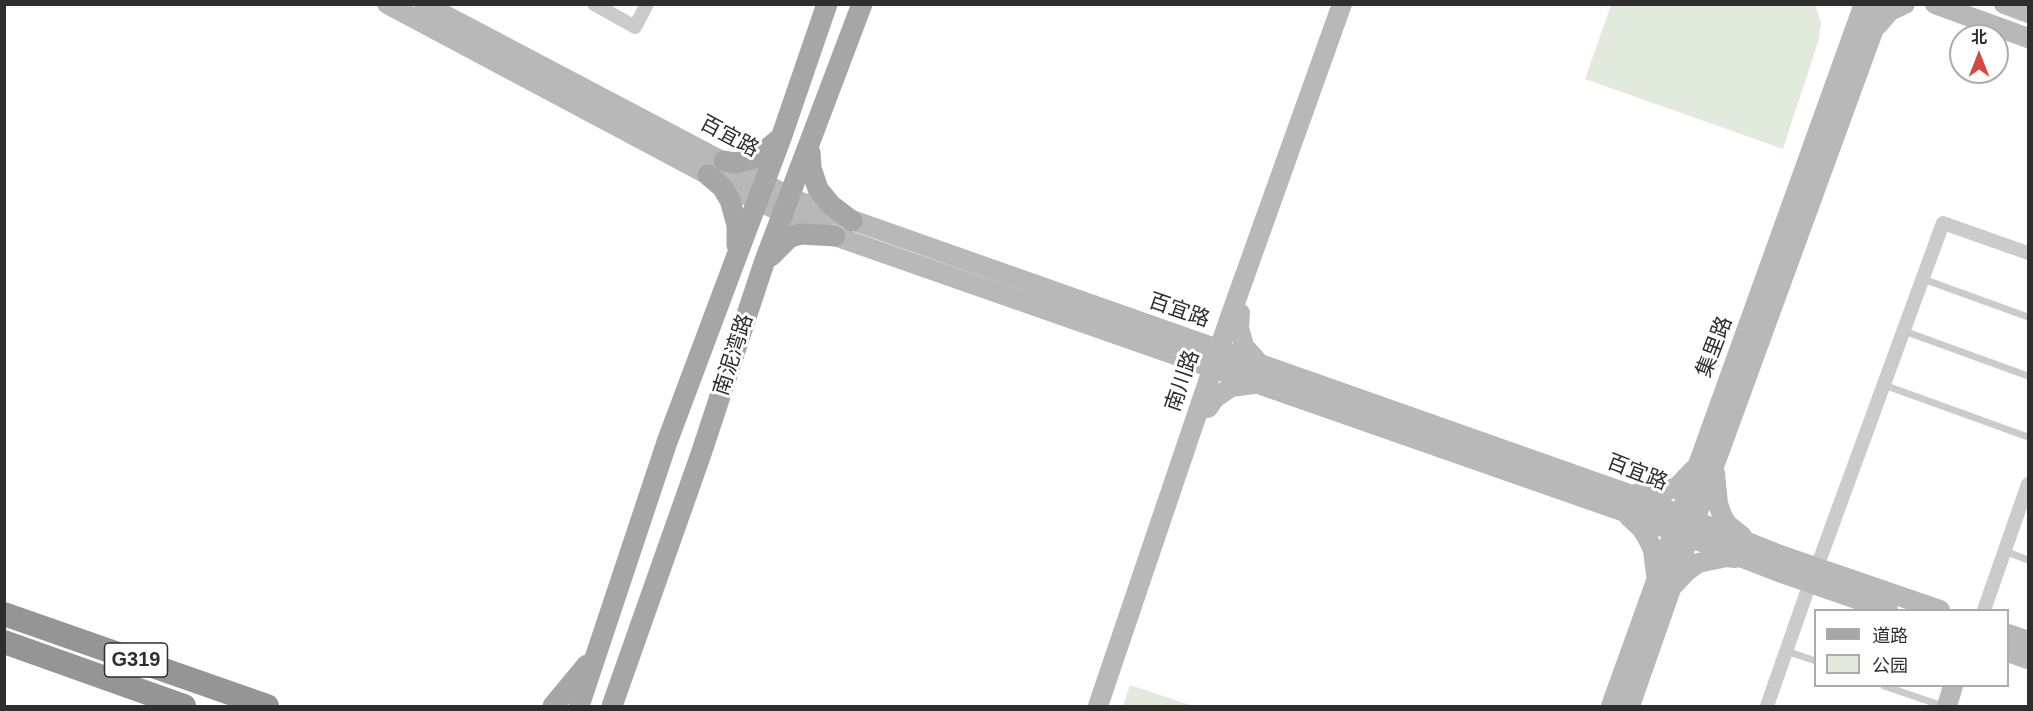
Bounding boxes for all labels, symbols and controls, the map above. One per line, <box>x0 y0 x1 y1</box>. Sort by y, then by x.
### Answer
north arrow <box>1949 24 2009 84</box>
text: 北 <box>1971 29 1987 46</box>
street label: 百宜路 <box>695 111 763 163</box>
street label: 百宜路 <box>1145 289 1213 333</box>
street label: 南泥湾路 <box>709 311 759 399</box>
street label: 集里路 <box>1692 313 1738 381</box>
street label: 南川路 <box>1161 347 1205 415</box>
street label: 百宜路 <box>1603 450 1671 496</box>
legend <box>1814 609 2009 687</box>
text: 道路 <box>1872 626 1908 646</box>
road number: G319 <box>104 643 168 677</box>
text: 公园 <box>1872 656 1908 676</box>

